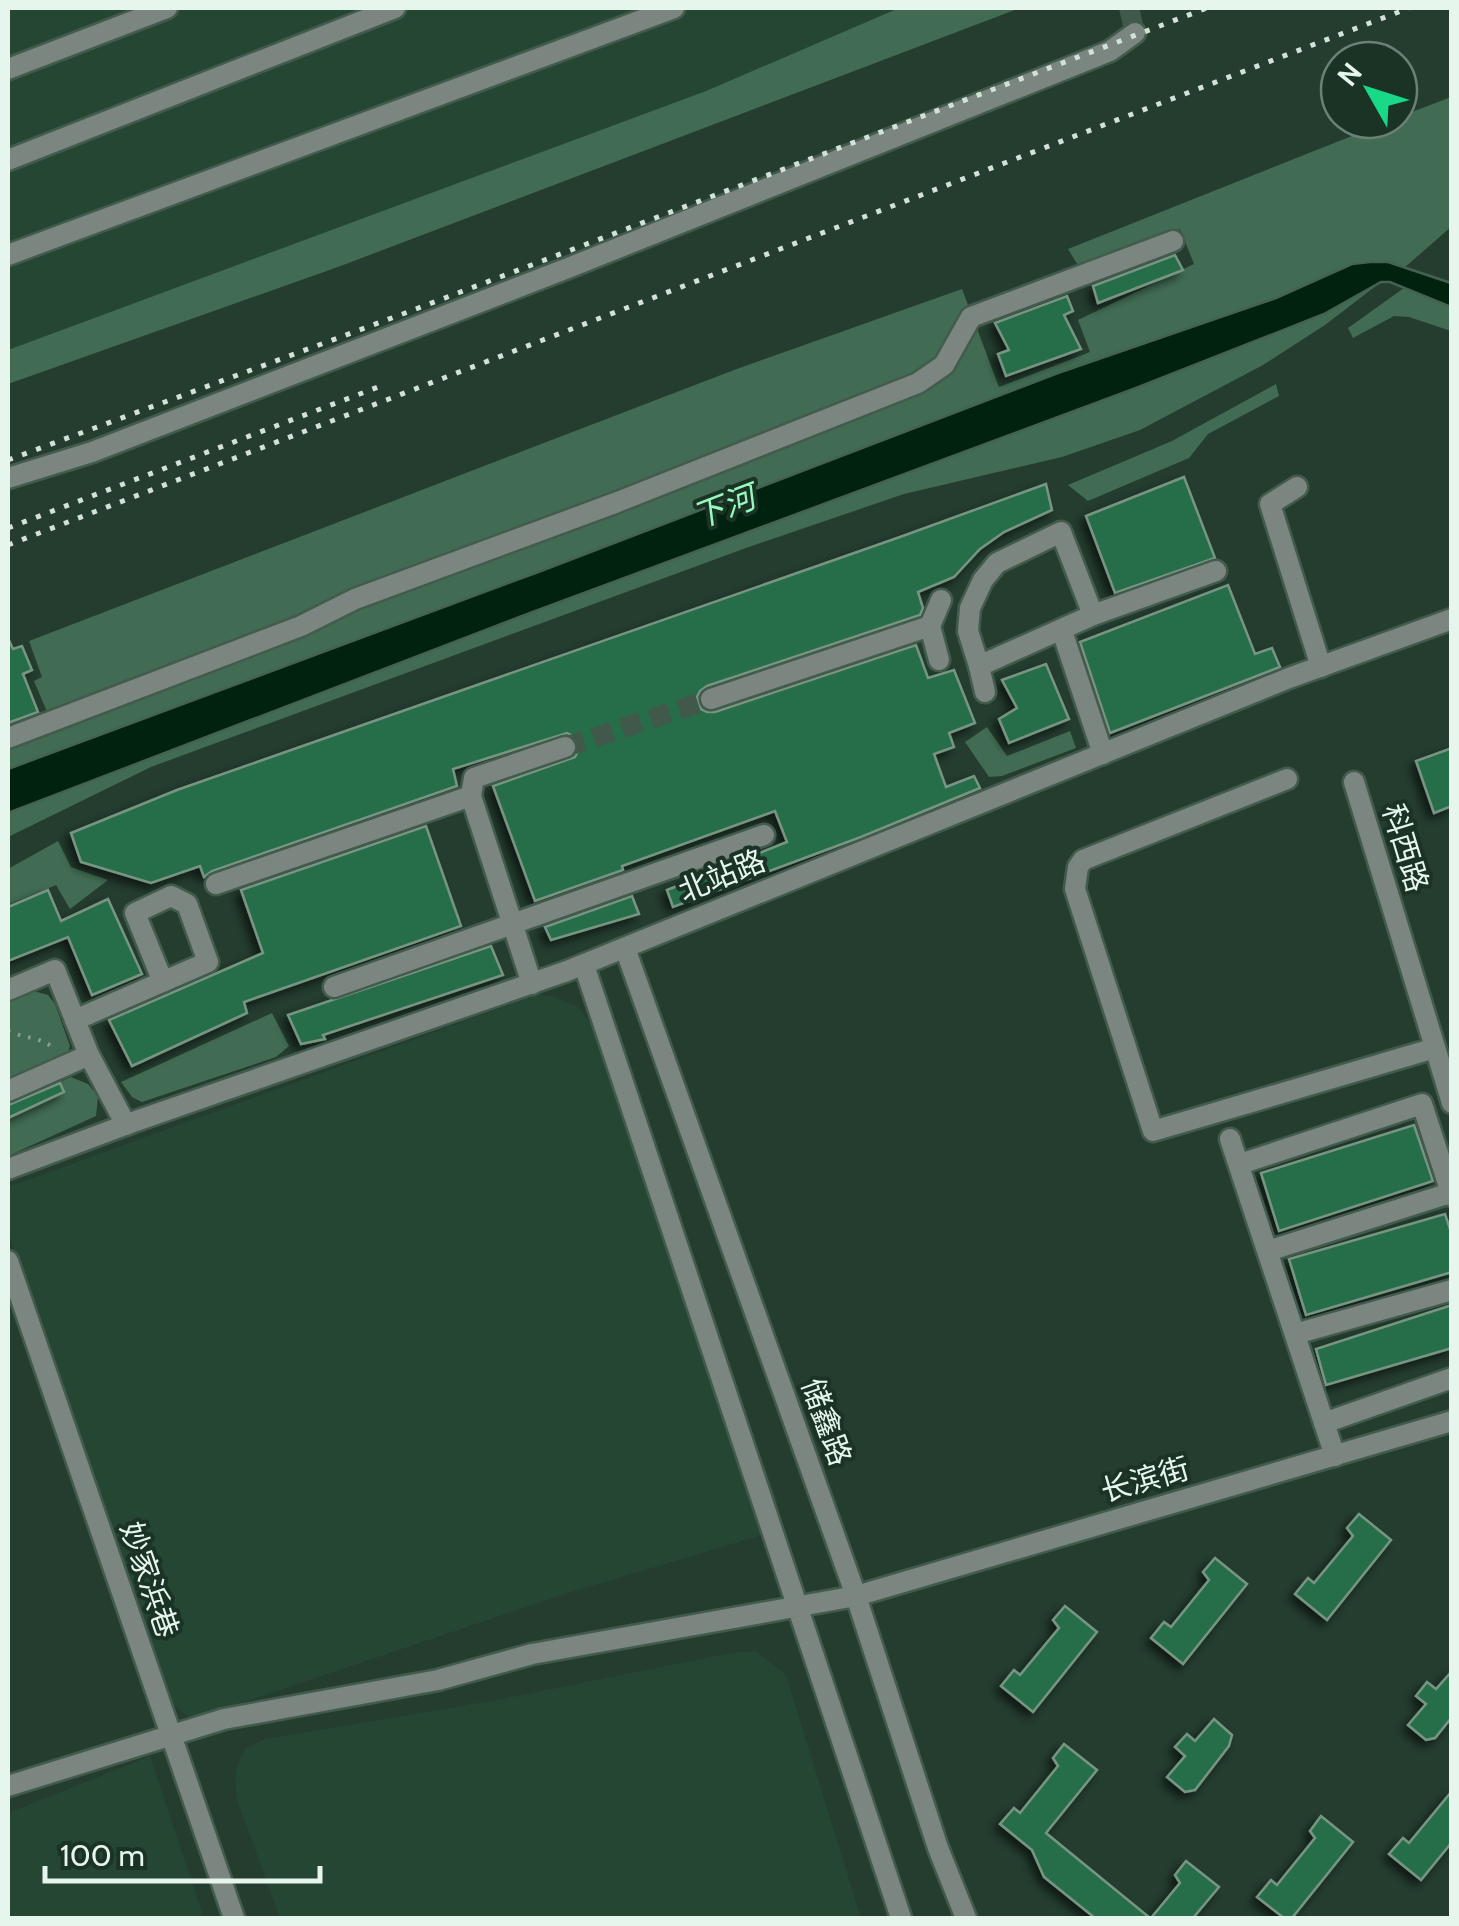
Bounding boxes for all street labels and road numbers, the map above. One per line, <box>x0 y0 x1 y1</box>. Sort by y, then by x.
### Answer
street label: 科西路 <box>1375 799 1436 896</box>
street label: 北站路 <box>673 842 770 910</box>
street label: 储鑫路 <box>794 1373 859 1470</box>
street label: 长滨街 <box>1097 1449 1193 1510</box>
street label: 妙家浜巷 <box>112 1517 186 1643</box>

